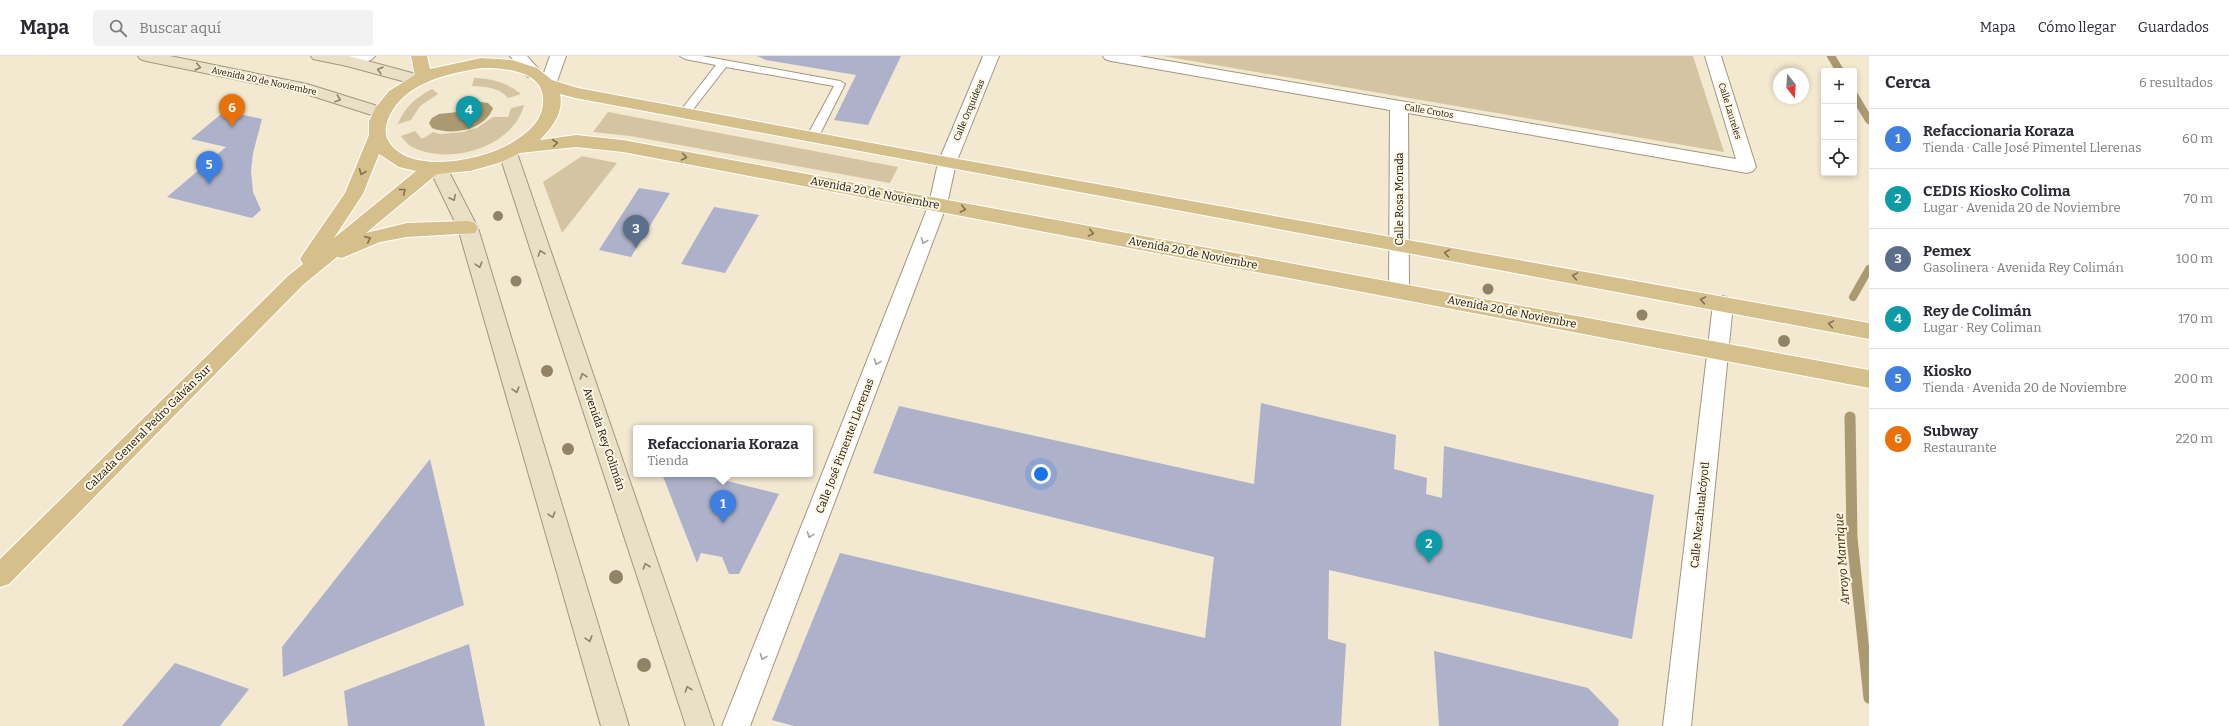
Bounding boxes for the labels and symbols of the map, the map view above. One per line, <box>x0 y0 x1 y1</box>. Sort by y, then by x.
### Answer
one-way arrow <box>195 62 201 70</box>
street label: Avenida 20 de Noviembre <box>211 65 317 97</box>
one-way arrow <box>376 66 383 75</box>
north arrow <box>1773 68 1809 104</box>
street label: Calle Orquídeas <box>952 78 986 142</box>
street label: Calle Laureles <box>1717 82 1743 140</box>
pin: 6 <box>219 94 245 127</box>
one-way arrow <box>334 94 341 102</box>
pin: 4 <box>456 96 482 129</box>
street label: Calle Crotos <box>1404 102 1454 120</box>
one-way arrow <box>552 139 558 148</box>
pin: 5 <box>196 151 222 184</box>
one-way arrow <box>681 152 687 161</box>
street label: Calle Rosa Morada <box>1393 152 1406 246</box>
one-way arrow <box>359 169 367 176</box>
street label: Avenida 20 de Noviembre <box>810 174 940 212</box>
one-way arrow <box>399 188 406 195</box>
one-way arrow <box>448 194 456 201</box>
one-way arrow <box>960 205 966 213</box>
pin: 3 <box>623 215 649 248</box>
one-way arrow <box>1088 229 1094 237</box>
street label: Avenida 20 de Noviembre <box>1128 234 1258 272</box>
one-way arrow <box>364 236 371 244</box>
one-way arrow <box>920 237 928 244</box>
one-way arrow <box>1444 249 1450 258</box>
one-way arrow <box>538 250 546 257</box>
one-way arrow <box>474 261 483 268</box>
one-way arrow <box>1572 273 1578 281</box>
street label: Avenida 20 de Noviembre <box>1447 293 1577 331</box>
one-way arrow <box>1700 296 1706 305</box>
one-way arrow <box>1828 320 1834 328</box>
one-way arrow <box>873 358 881 365</box>
street label: Calzada General Pedro Galván Sur <box>82 362 214 494</box>
one-way arrow <box>579 373 587 380</box>
street label: Calle José Pimentel Llerenas <box>813 377 877 515</box>
one-way arrow <box>511 386 520 393</box>
street label: Avenida Rey Colimán <box>580 386 628 492</box>
street label: Calle Nezahualcóyotl <box>1688 461 1712 569</box>
your location <box>1031 464 1051 484</box>
pin: 1 <box>710 490 736 523</box>
one-way arrow <box>547 511 556 518</box>
water label: Arroyo Manrique <box>1832 513 1852 606</box>
pin: 2 <box>1416 530 1442 563</box>
one-way arrow <box>806 532 814 539</box>
one-way arrow <box>642 562 651 569</box>
one-way arrow <box>584 636 593 643</box>
one-way arrow <box>760 653 768 660</box>
one-way arrow <box>684 686 692 693</box>

